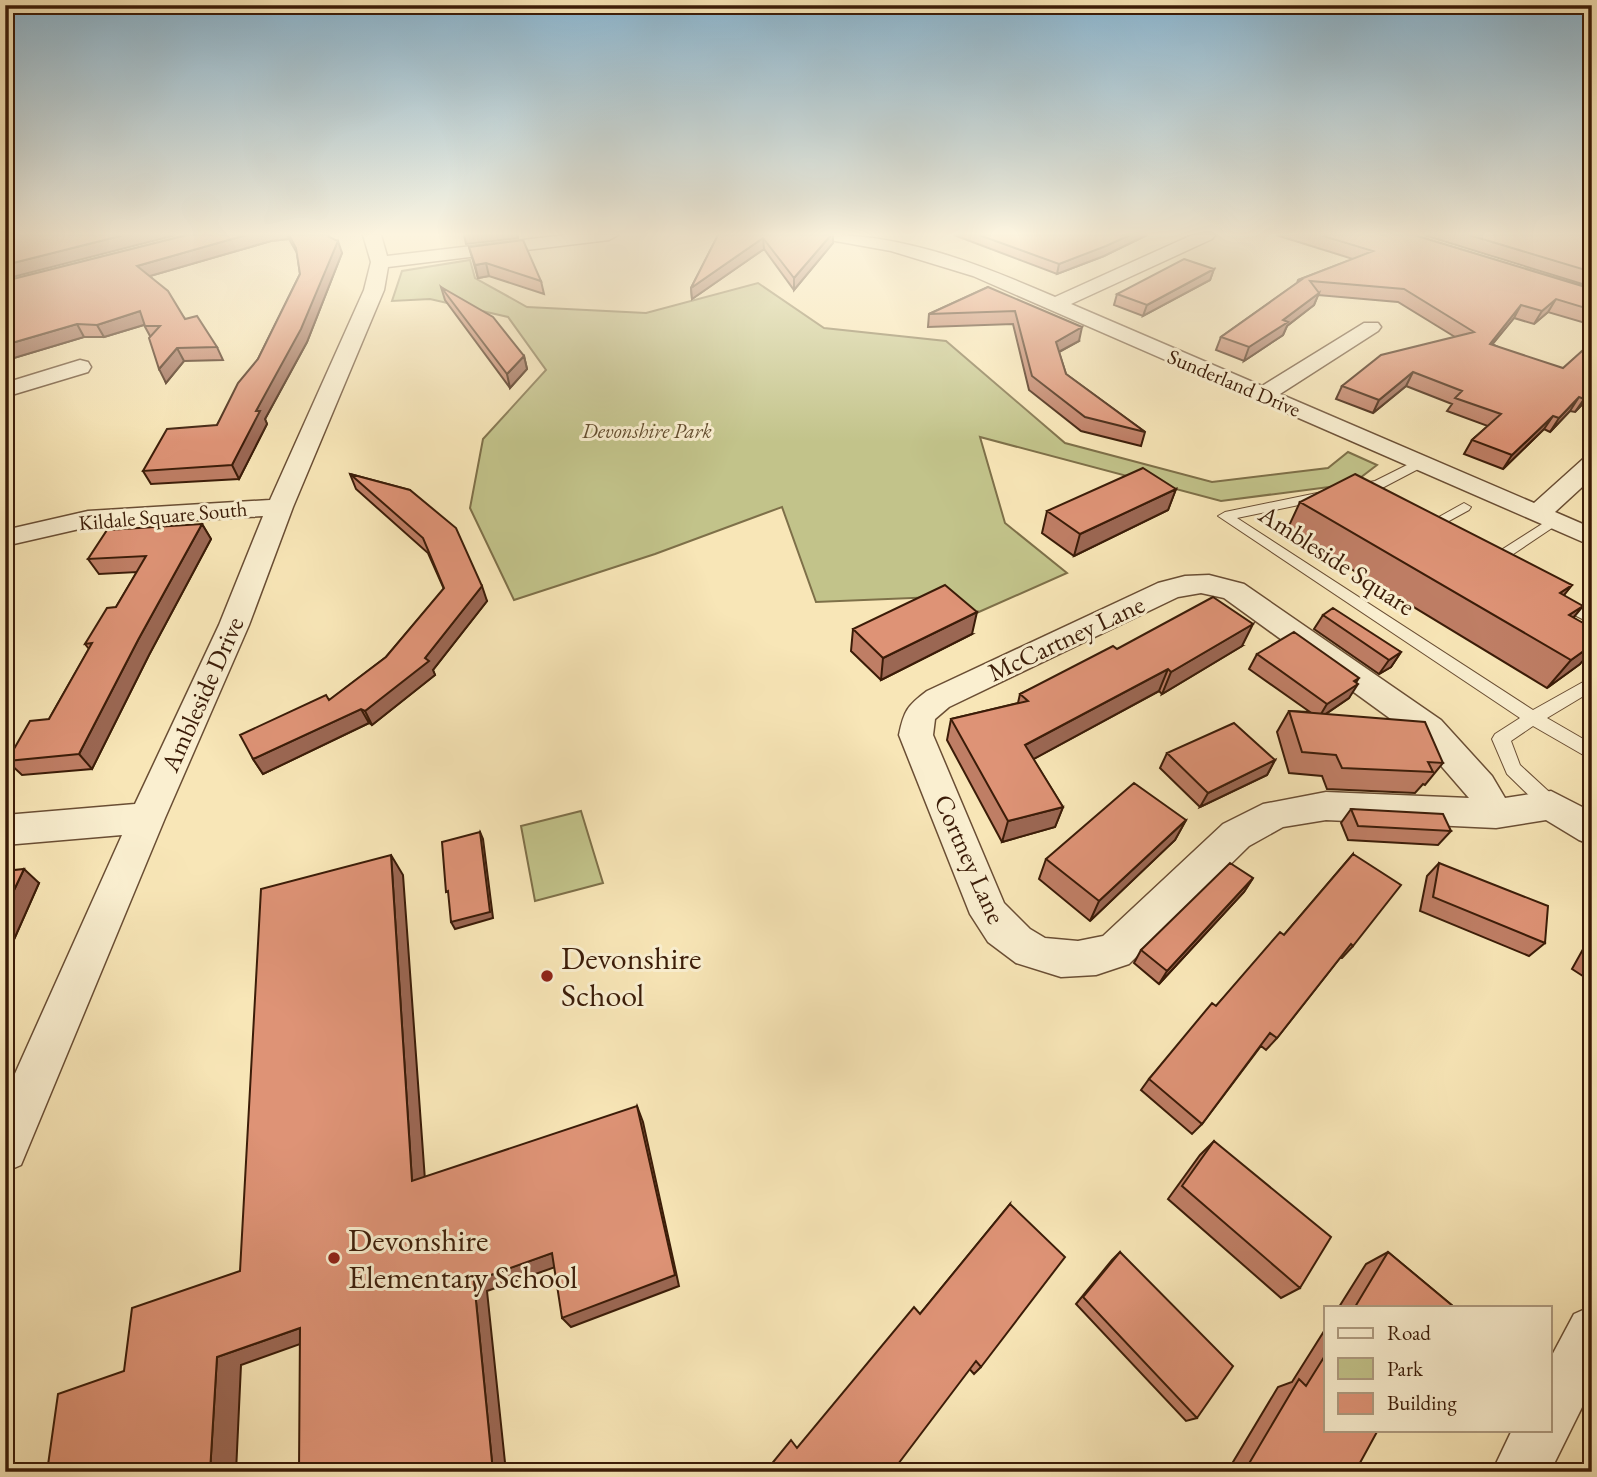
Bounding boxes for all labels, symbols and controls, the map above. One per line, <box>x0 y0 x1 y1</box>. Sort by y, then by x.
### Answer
street label: Sunderland Drive <box>1164 342 1305 423</box>
park label: Devonshire Park <box>581 417 712 444</box>
street label: Kildale Square South <box>78 495 249 536</box>
street label: Ambleside Square <box>1252 496 1422 623</box>
street label: McCartney Lane <box>982 587 1150 689</box>
street label: Ambleside Drive <box>152 611 251 778</box>
street label: Cortney Lane <box>926 789 1014 929</box>
place label: Devonshire School <box>561 937 701 1016</box>
marker: Devonshire School <box>539 968 555 984</box>
place label: Devonshire Elementary School <box>348 1219 578 1298</box>
marker: Devonshire Elementary School <box>326 1250 342 1266</box>
legend <box>1324 1306 1552 1432</box>
text: Road <box>1387 1319 1431 1346</box>
text: Park <box>1387 1355 1424 1382</box>
text: Building <box>1387 1389 1457 1416</box>

